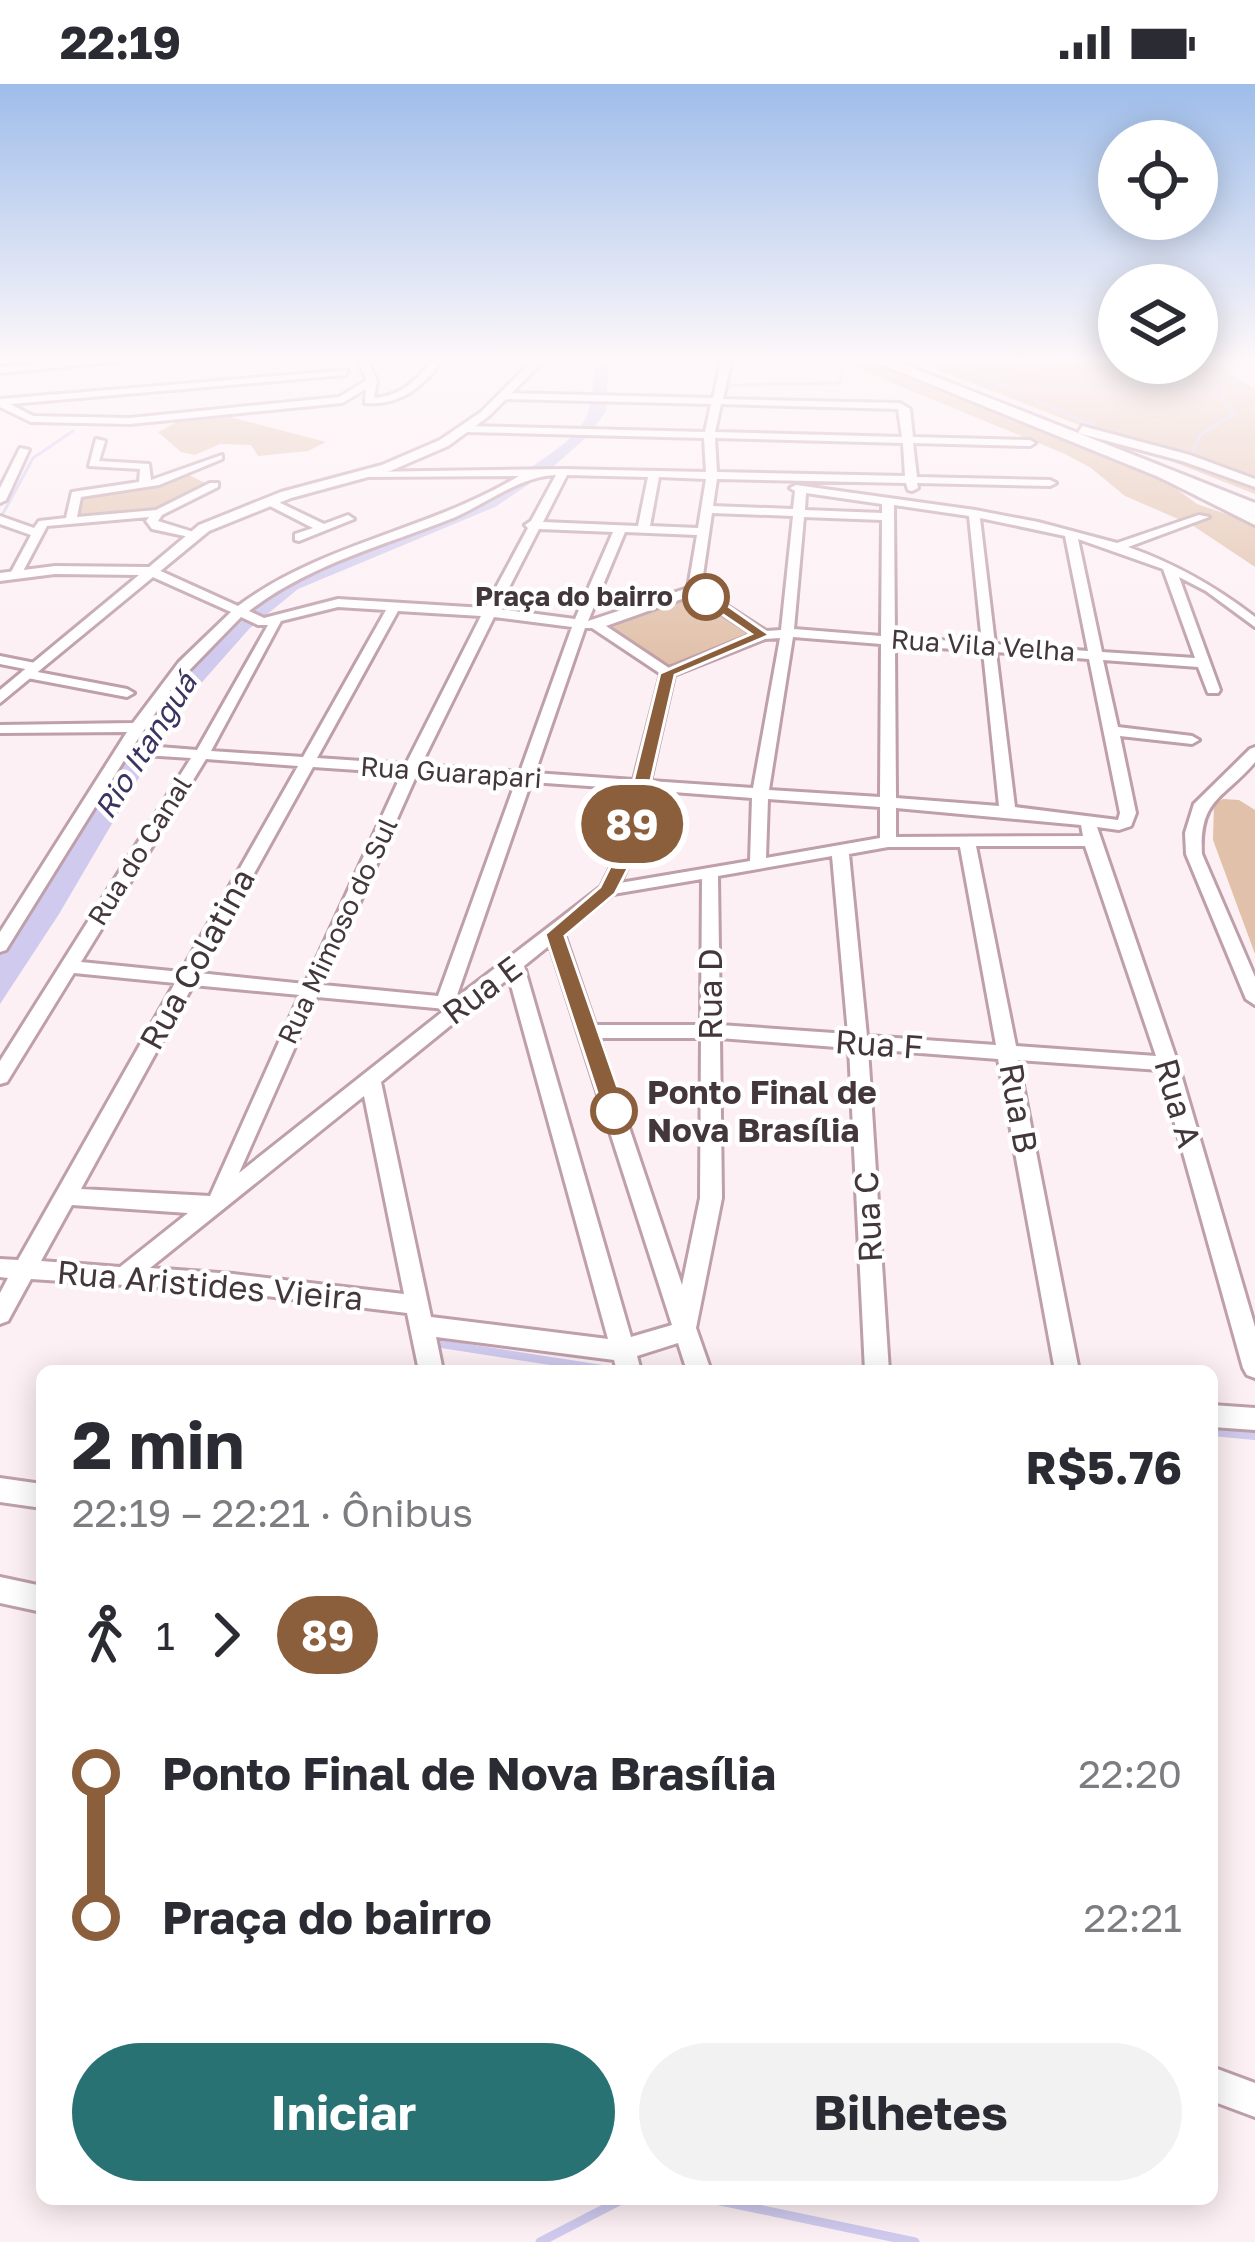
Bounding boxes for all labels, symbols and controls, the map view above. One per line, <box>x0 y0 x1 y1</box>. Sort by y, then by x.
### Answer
text: 22:19 <box>60 15 181 69</box>
map controls <box>1098 120 1218 384</box>
button: locate <box>1098 120 1218 240</box>
button: layers <box>1098 264 1218 384</box>
marker: Praça do bairro <box>684 575 728 619</box>
place label: Praça do bairro <box>475 580 673 612</box>
street label: Rua Vila Velha <box>890 623 1076 667</box>
water label: Rio Itanguá <box>86 664 206 825</box>
street label: Rua Guarapari <box>359 750 543 794</box>
street label: Rua do Canal <box>81 770 198 931</box>
line badge: 89 <box>578 785 686 863</box>
text: 89 <box>605 799 659 849</box>
street label: Rua Mimoso do Sul <box>271 812 404 1049</box>
street label: Rua Colatina <box>131 862 262 1056</box>
street label: Rua E <box>435 947 529 1032</box>
street label: Rua D <box>690 948 729 1040</box>
street label: Rua F <box>834 1021 924 1066</box>
street label: Rua A <box>1147 1054 1210 1152</box>
street label: Rua B <box>992 1060 1047 1156</box>
place label: Ponto Final de Nova Brasília <box>647 1072 877 1149</box>
marker: Ponto Final de Nova Brasília <box>592 1089 636 1133</box>
street label: Rua C <box>846 1171 889 1264</box>
street label: Rua Aristides Vieira <box>55 1252 365 1317</box>
text: 2 min <box>72 1404 245 1484</box>
text: R$5.76 <box>1026 1440 1182 1494</box>
text: 22:19 – 22:21 · Ônibus <box>72 1489 473 1536</box>
icon: walk <box>72 1602 138 1668</box>
icon: forward <box>193 1602 259 1668</box>
text: 89 <box>301 1610 354 1660</box>
text: 1 <box>156 1612 175 1659</box>
text: Ponto Final de Nova Brasília <box>162 1746 776 1800</box>
text: 22:20 <box>1078 1750 1182 1797</box>
text: Praça do bairro <box>162 1890 492 1944</box>
text: 22:21 <box>1084 1894 1182 1941</box>
button: Iniciar <box>72 2043 615 2181</box>
button: Bilhetes <box>639 2043 1182 2181</box>

